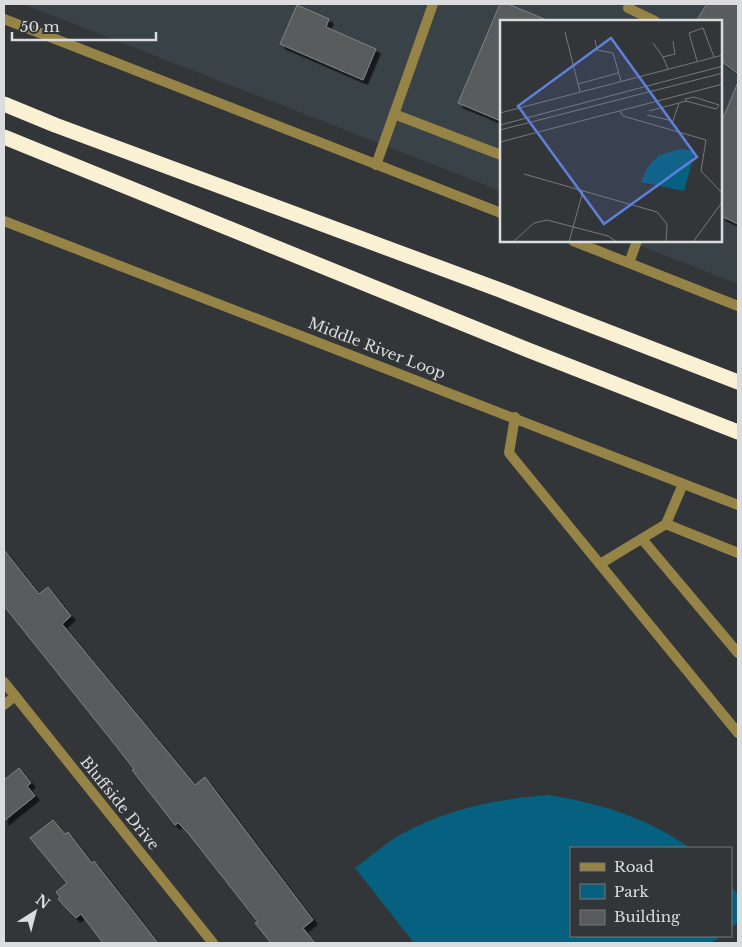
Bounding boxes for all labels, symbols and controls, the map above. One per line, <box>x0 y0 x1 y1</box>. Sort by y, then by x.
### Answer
scale bar <box>12 10 156 42</box>
text: 50 m <box>20 17 60 36</box>
inset map <box>500 20 722 242</box>
street label: Middle River Loop <box>306 313 448 383</box>
street label: Bluffside Drive <box>76 752 164 854</box>
legend <box>570 847 732 937</box>
text: Road <box>614 857 654 876</box>
text: Park <box>614 882 650 901</box>
north arrow <box>10 887 60 937</box>
text: N <box>32 890 53 913</box>
text: Building <box>614 907 681 926</box>

